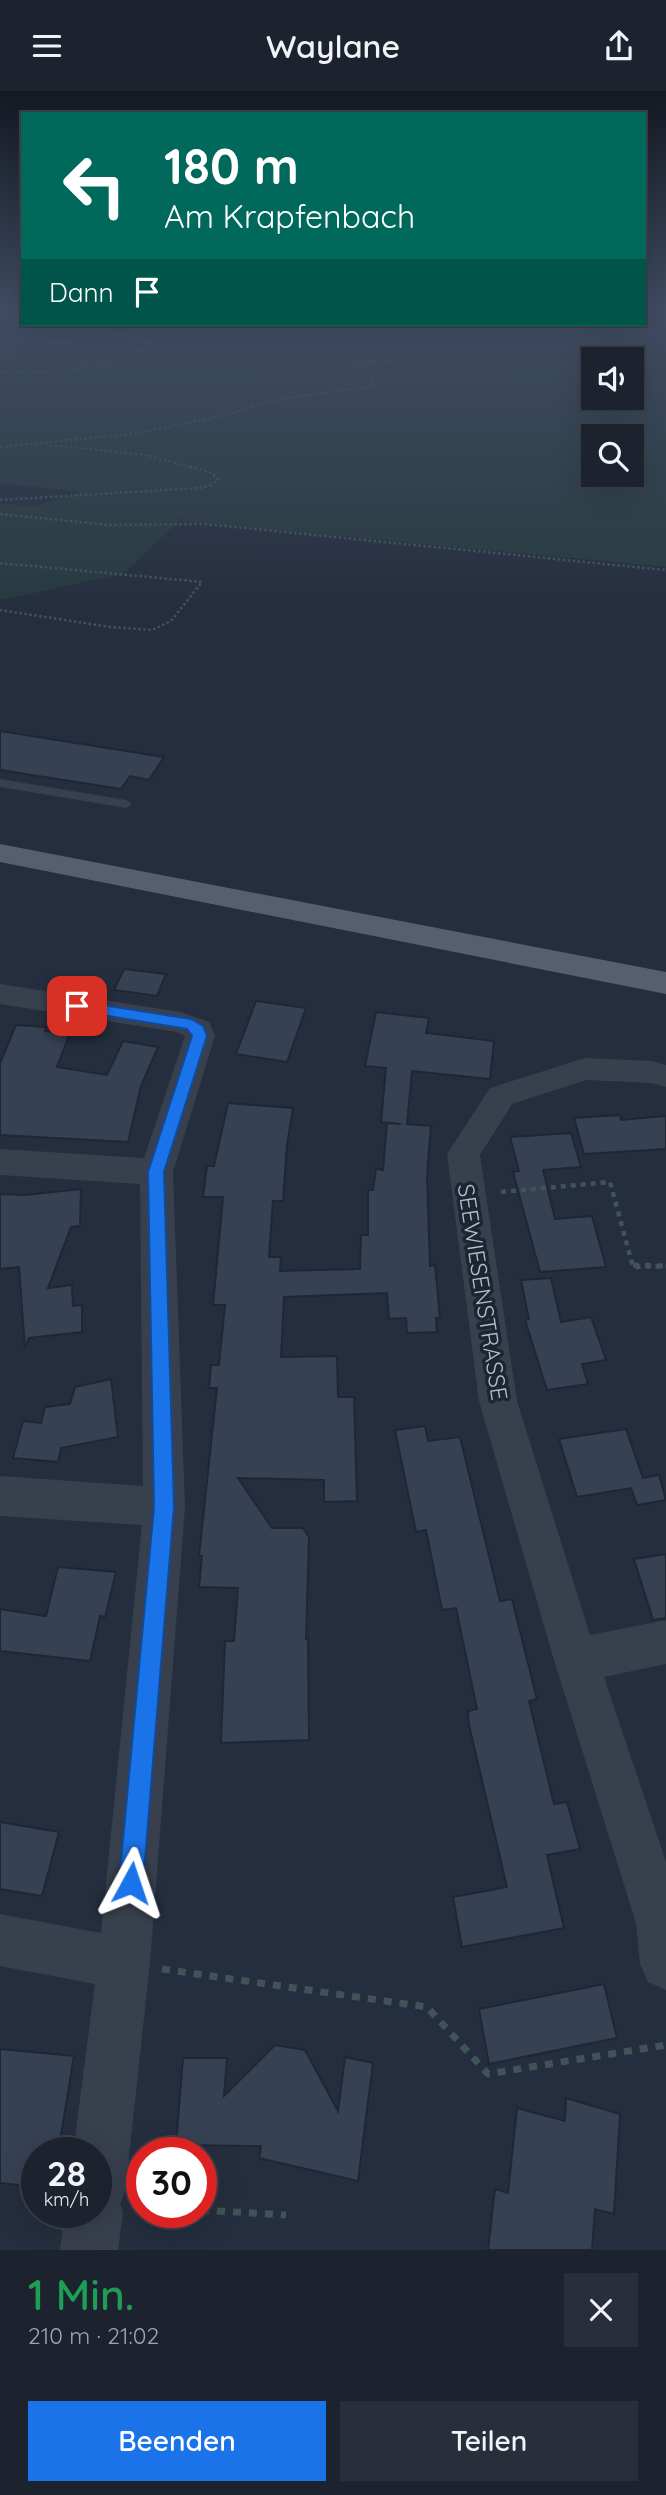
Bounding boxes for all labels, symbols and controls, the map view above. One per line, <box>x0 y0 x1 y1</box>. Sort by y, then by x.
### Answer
text: Waylane <box>266 26 400 66</box>
icon: menu <box>28 27 66 65</box>
icon: share <box>600 27 638 65</box>
text: 180 m <box>164 135 299 196</box>
icon: left <box>49 140 140 231</box>
text: Am Krapfenbach <box>164 196 415 236</box>
icon: arrive <box>128 273 166 311</box>
text: Dann <box>49 276 114 309</box>
map controls <box>581 347 644 487</box>
button: sound <box>581 347 644 410</box>
button: search <box>581 424 644 487</box>
pin <box>47 976 107 1036</box>
icon: arrive <box>58 987 96 1025</box>
street label: SEEWIESENSTRASSE <box>452 1182 514 1402</box>
position arrow <box>94 1846 168 1920</box>
speed limit sign: 30 <box>126 2137 217 2228</box>
text: 28 <box>47 2151 86 2195</box>
text: km/h <box>44 2188 89 2211</box>
text: 1 Min. <box>28 2268 134 2321</box>
button: close <box>564 2273 638 2347</box>
text: 210 m · 21:02 <box>28 2321 159 2350</box>
button: Beenden <box>28 2401 326 2481</box>
button: Teilen <box>340 2401 638 2481</box>

